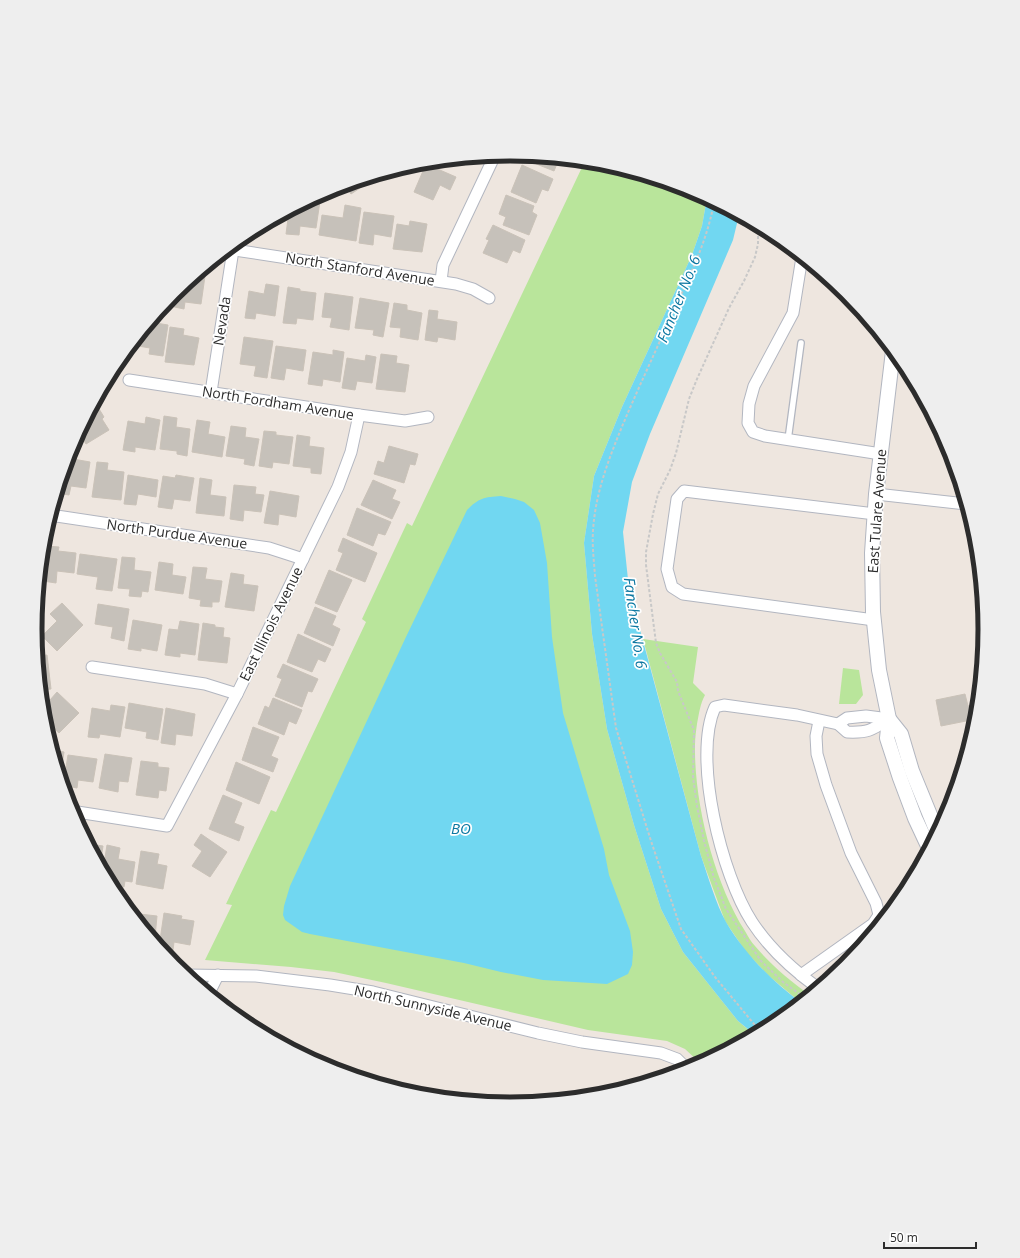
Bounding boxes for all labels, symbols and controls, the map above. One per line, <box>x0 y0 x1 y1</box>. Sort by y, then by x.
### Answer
street label: North Stanford Avenue <box>284 247 436 290</box>
water label: Fancher No. 6 <box>652 252 705 345</box>
street label: Nevada <box>208 295 235 347</box>
street label: North Fordham Avenue <box>201 381 356 424</box>
street label: East Tulare Avenue <box>863 448 890 574</box>
street label: North Purdue Avenue <box>105 514 249 553</box>
street label: East Illinois Avenue <box>235 563 307 684</box>
water label: Fancher No. 6 <box>620 576 652 671</box>
water label: BO <box>451 818 471 838</box>
street label: North Sunnyside Avenue <box>352 980 514 1035</box>
scale bar <box>884 1224 976 1250</box>
text: 50 m <box>890 1229 918 1246</box>

